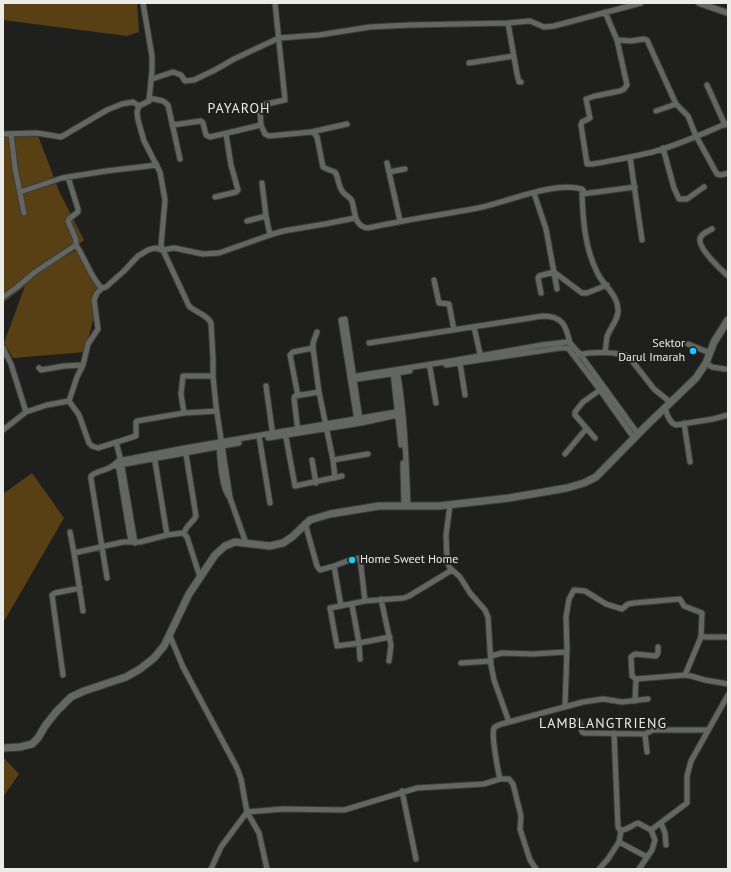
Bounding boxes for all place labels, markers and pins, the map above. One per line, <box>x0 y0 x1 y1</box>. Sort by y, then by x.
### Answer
place label: Sektor Darul Imarah <box>618 337 685 365</box>
marker: Sektor Darul Imarah <box>688 346 698 356</box>
place label: Home Sweet Home <box>360 553 458 567</box>
marker: Home Sweet Home <box>347 555 357 565</box>

